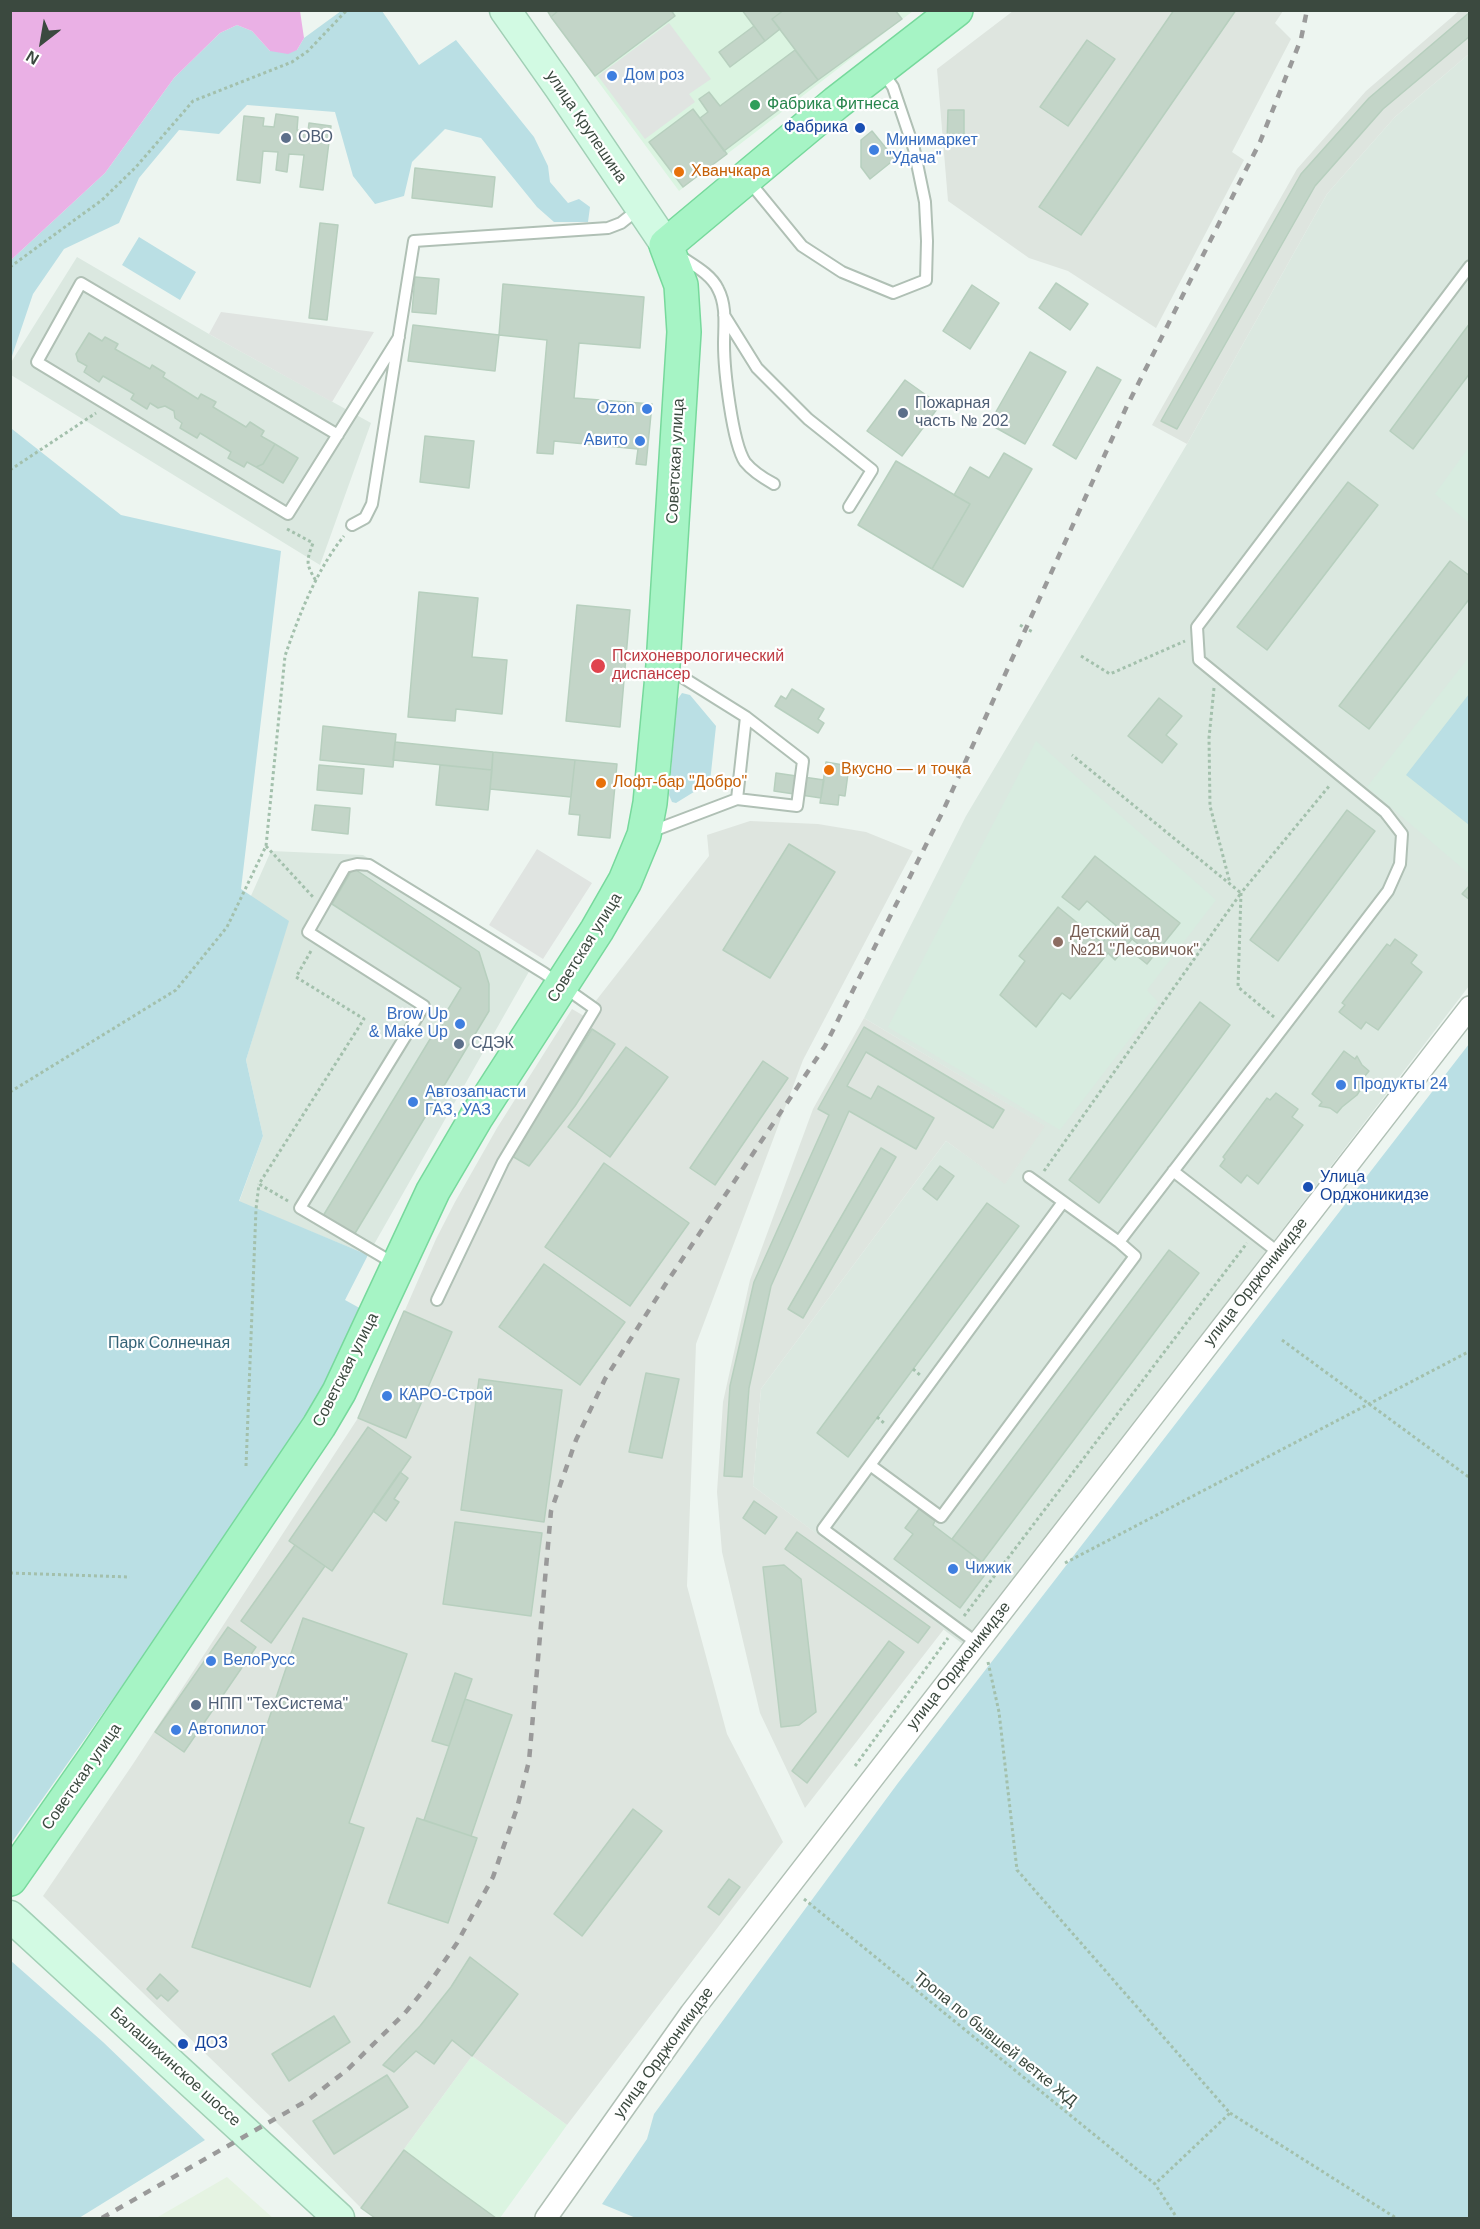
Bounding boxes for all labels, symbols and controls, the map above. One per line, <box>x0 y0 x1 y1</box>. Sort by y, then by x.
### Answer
north arrow <box>12 12 72 72</box>
text: N <box>23 48 42 68</box>
place label: Дом роз <box>624 66 684 86</box>
street label: улица Крупешина <box>541 67 631 187</box>
marker: Дом роз <box>605 69 619 83</box>
place label: Фабрика Фитнеса <box>767 95 899 115</box>
marker: Фабрика Фитнеса <box>748 98 762 112</box>
place label: Фабрика <box>784 118 848 138</box>
marker: Фабрика <box>853 121 867 135</box>
place label: ОВО <box>298 128 333 148</box>
marker: ОВО <box>279 131 293 145</box>
place label: Минимаркет "Удача" <box>886 131 978 169</box>
marker: Минимаркет "Удача" <box>867 143 881 157</box>
place label: Хванчкара <box>691 162 770 182</box>
marker: Хванчкара <box>672 165 686 179</box>
place label: Пожарная часть № 202 <box>915 394 1009 432</box>
street label: Советская улица <box>663 398 689 524</box>
place label: Ozon <box>597 399 635 419</box>
marker: Ozon <box>640 402 654 416</box>
marker: Пожарная часть № 202 <box>896 406 910 420</box>
place label: Авито <box>584 431 628 451</box>
marker: Авито <box>633 434 647 448</box>
place label: Психоневрологический диспансер <box>612 647 784 685</box>
marker: Психоневрологический диспансер <box>589 657 607 675</box>
place label: Вкусно — и точка <box>841 760 971 780</box>
marker: Вкусно — и точка <box>822 763 836 777</box>
place label: Лофт-бар "Добро" <box>613 773 747 793</box>
marker: Лофт-бар "Добро" <box>594 776 608 790</box>
street label: Советская улица <box>544 890 626 1006</box>
place label: Детский сад №21 "Лесовичок" <box>1070 923 1199 961</box>
marker: Детский сад №21 "Лесовичок" <box>1051 935 1065 949</box>
place label: Brow Up & Make Up <box>369 1005 448 1043</box>
marker: Brow Up & Make Up <box>453 1017 467 1031</box>
place label: СДЭК <box>471 1034 514 1054</box>
marker: СДЭК <box>452 1037 466 1051</box>
place label: Продукты 24 <box>1353 1075 1448 1095</box>
marker: Продукты 24 <box>1334 1078 1348 1092</box>
place label: Автозапчасти ГАЗ, УАЗ <box>425 1083 526 1121</box>
marker: Автозапчасти ГАЗ, УАЗ <box>406 1095 420 1109</box>
place label: Улица Орджоникидзе <box>1320 1168 1429 1206</box>
marker: Улица Орджоникидзе <box>1301 1180 1315 1194</box>
street label: улица Орджоникидзе <box>1200 1214 1312 1350</box>
street label: Советская улица <box>309 1310 383 1430</box>
park label: Парк Солнечная <box>108 1334 230 1354</box>
place label: КАРО-Строй <box>399 1386 493 1406</box>
marker: КАРО-Строй <box>380 1389 394 1403</box>
place label: Чижик <box>965 1559 1011 1579</box>
marker: Чижик <box>946 1562 960 1576</box>
street label: улица Орджоникидзе <box>903 1598 1015 1734</box>
place label: ВелоРусс <box>223 1651 295 1671</box>
marker: ВелоРусс <box>204 1654 218 1668</box>
place label: НПП "ТехСистема" <box>208 1695 348 1715</box>
marker: НПП "ТехСистема" <box>189 1698 203 1712</box>
street label: Советская улица <box>38 1720 126 1834</box>
place label: Автопилот <box>188 1720 266 1740</box>
marker: Автопилот <box>169 1723 183 1737</box>
street label: Тропа по бывшей ветке ЖД <box>909 1967 1081 2111</box>
street label: улица Орджоникидзе <box>610 1984 718 2122</box>
street label: Балашихинское шоссе <box>106 2003 244 2131</box>
place label: ДОЗ <box>195 2034 228 2054</box>
marker: ДОЗ <box>176 2037 190 2051</box>

